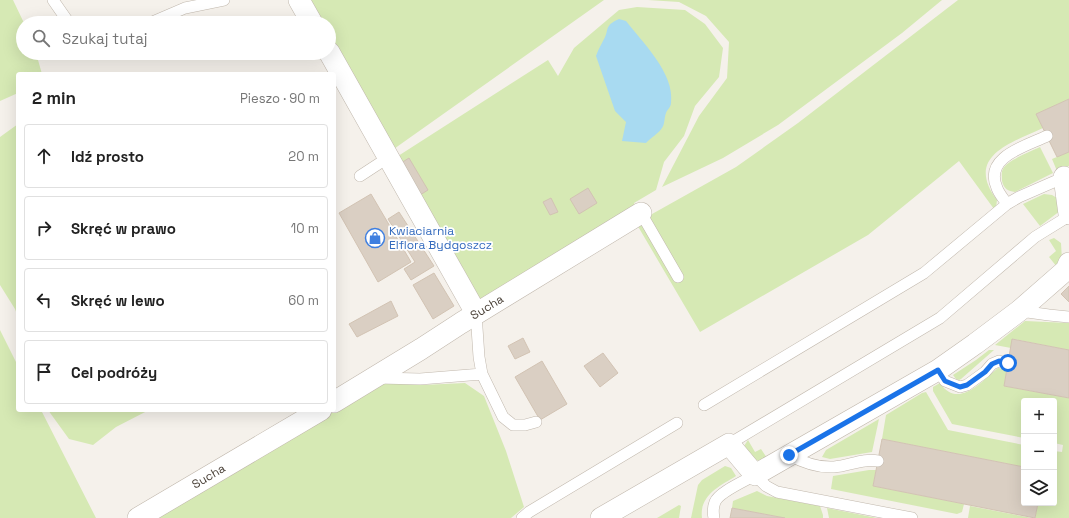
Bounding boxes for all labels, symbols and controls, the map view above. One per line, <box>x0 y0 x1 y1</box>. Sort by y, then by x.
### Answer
search box <box>16 16 336 60</box>
icon: search <box>30 27 52 49</box>
text: Szukaj tutaj <box>62 29 148 48</box>
text: 2 min <box>32 87 76 109</box>
text: Pieszo · 90 m <box>240 90 320 107</box>
icon: ahead <box>33 145 55 167</box>
text: Idź prosto <box>71 147 144 166</box>
text: 20 m <box>288 148 319 165</box>
icon: right <box>33 217 55 239</box>
text: Skręć w prawo <box>71 219 176 238</box>
text: 10 m <box>291 220 319 237</box>
place label: Kwiaciarnia Elflora Bydgoszcz <box>389 223 492 253</box>
shop icon: Kwiaciarnia Elflora Bydgoszcz <box>364 227 386 249</box>
icon: left <box>33 289 55 311</box>
text: Skręć w lewo <box>71 291 165 310</box>
street label: Sucha <box>467 291 507 323</box>
text: 60 m <box>288 292 319 309</box>
route start <box>999 354 1017 372</box>
icon: arrive <box>33 361 55 383</box>
text: Cel podróży <box>71 363 157 382</box>
map controls <box>1021 398 1057 506</box>
button: + <box>1021 398 1057 434</box>
button: − <box>1021 434 1057 470</box>
route end <box>780 446 798 464</box>
street label: Sucha <box>189 460 228 492</box>
button: layers <box>1021 470 1057 506</box>

